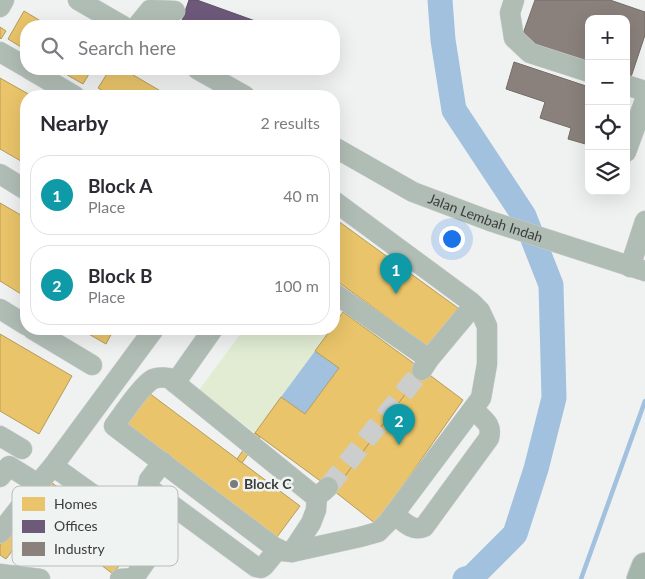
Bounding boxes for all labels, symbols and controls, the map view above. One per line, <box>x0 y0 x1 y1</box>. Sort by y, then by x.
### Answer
map controls <box>585 15 630 195</box>
button: + <box>585 15 630 60</box>
search box <box>20 20 340 75</box>
icon: search <box>38 34 66 62</box>
text: Search here <box>78 36 176 59</box>
button: − <box>585 60 630 105</box>
button: locate <box>585 105 630 150</box>
text: Nearby <box>40 110 108 135</box>
text: 2 results <box>260 113 320 132</box>
button: layers <box>585 150 630 195</box>
text: Block A <box>88 174 152 197</box>
text: 1 <box>52 186 62 205</box>
text: 40 m <box>283 186 319 205</box>
street label: Jalan Lembah Indah <box>426 190 545 245</box>
text: Place <box>88 197 125 216</box>
your location <box>439 226 465 252</box>
pin: 1 <box>380 253 412 294</box>
text: Block B <box>88 264 152 287</box>
text: 2 <box>52 276 62 295</box>
text: 100 m <box>274 276 319 295</box>
text: Place <box>88 287 125 306</box>
pin: 2 <box>383 404 415 445</box>
place label: Block C <box>244 475 292 492</box>
marker: Block C <box>228 478 240 490</box>
legend <box>12 486 178 566</box>
text: Homes <box>54 495 97 512</box>
text: Offices <box>54 517 98 534</box>
text: Industry <box>54 540 105 557</box>

